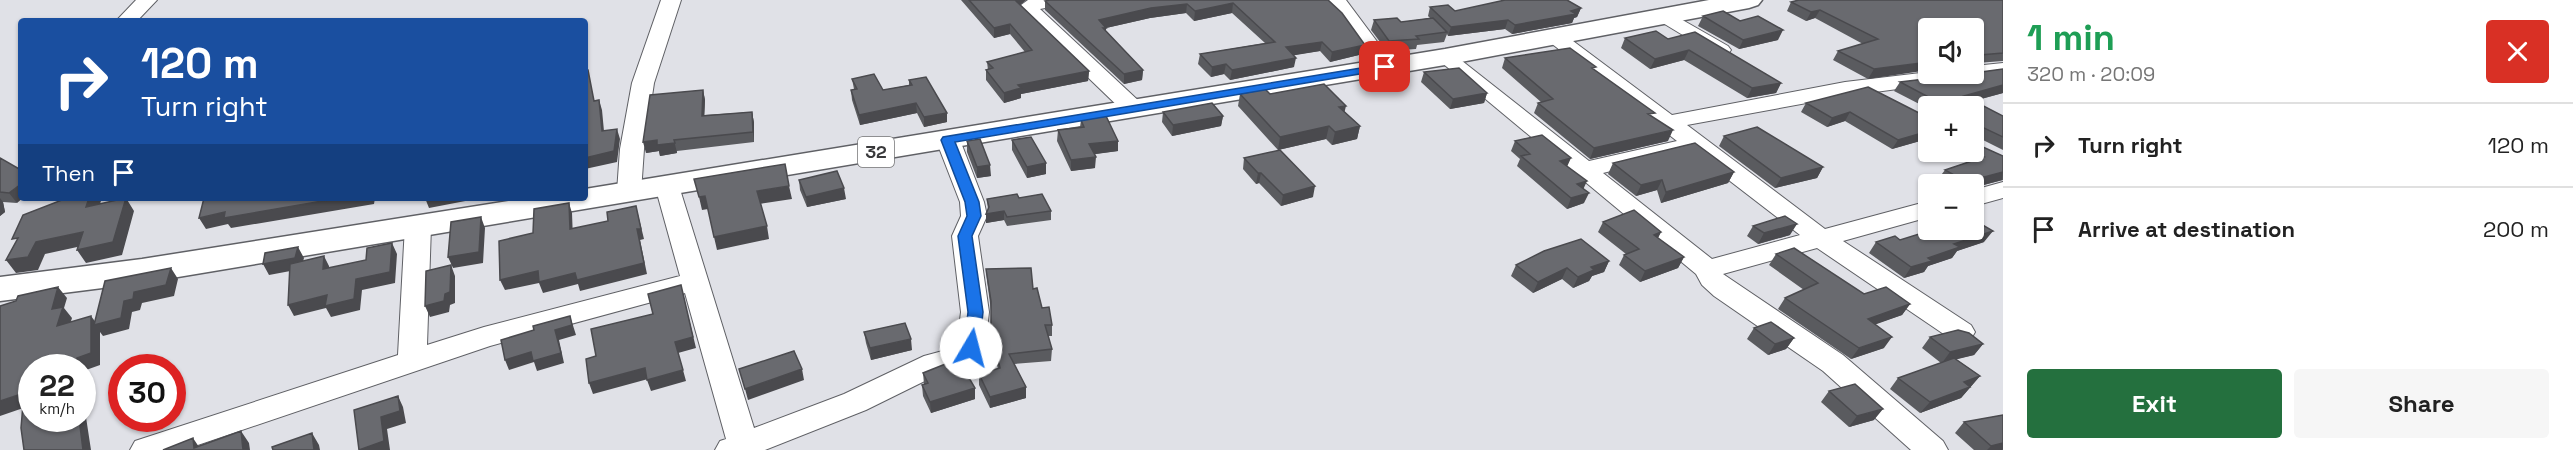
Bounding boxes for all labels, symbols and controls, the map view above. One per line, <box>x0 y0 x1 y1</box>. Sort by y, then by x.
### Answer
text: 1 min <box>2027 15 2115 61</box>
map controls <box>1918 18 1984 240</box>
button: sound <box>1918 18 1984 84</box>
button: close <box>2486 20 2549 83</box>
text: 120 m <box>141 37 259 90</box>
pin <box>1359 41 1410 92</box>
icon: right <box>42 42 120 120</box>
icon: arrive <box>1368 50 1401 83</box>
text: 320 m · 20:09 <box>2027 61 2155 87</box>
text: Turn right <box>141 89 268 124</box>
button: + <box>1918 96 1984 162</box>
icon: right <box>2027 129 2060 162</box>
text: Turn right <box>2078 131 2183 159</box>
text: 120 m <box>2488 131 2549 159</box>
road number: 32 <box>858 137 894 167</box>
icon: arrive <box>107 156 140 189</box>
text: Then <box>42 159 95 187</box>
button: − <box>1918 174 1984 240</box>
icon: arrive <box>2027 213 2060 246</box>
text: Arrive at destination <box>2078 215 2295 243</box>
text: 200 m <box>2483 215 2549 243</box>
position arrow <box>939 316 1003 380</box>
speed limit sign: 30 <box>108 354 186 432</box>
text: 22 <box>39 366 75 405</box>
button: Exit <box>2027 369 2282 438</box>
button: Share <box>2294 369 2549 438</box>
text: km/h <box>39 399 75 418</box>

